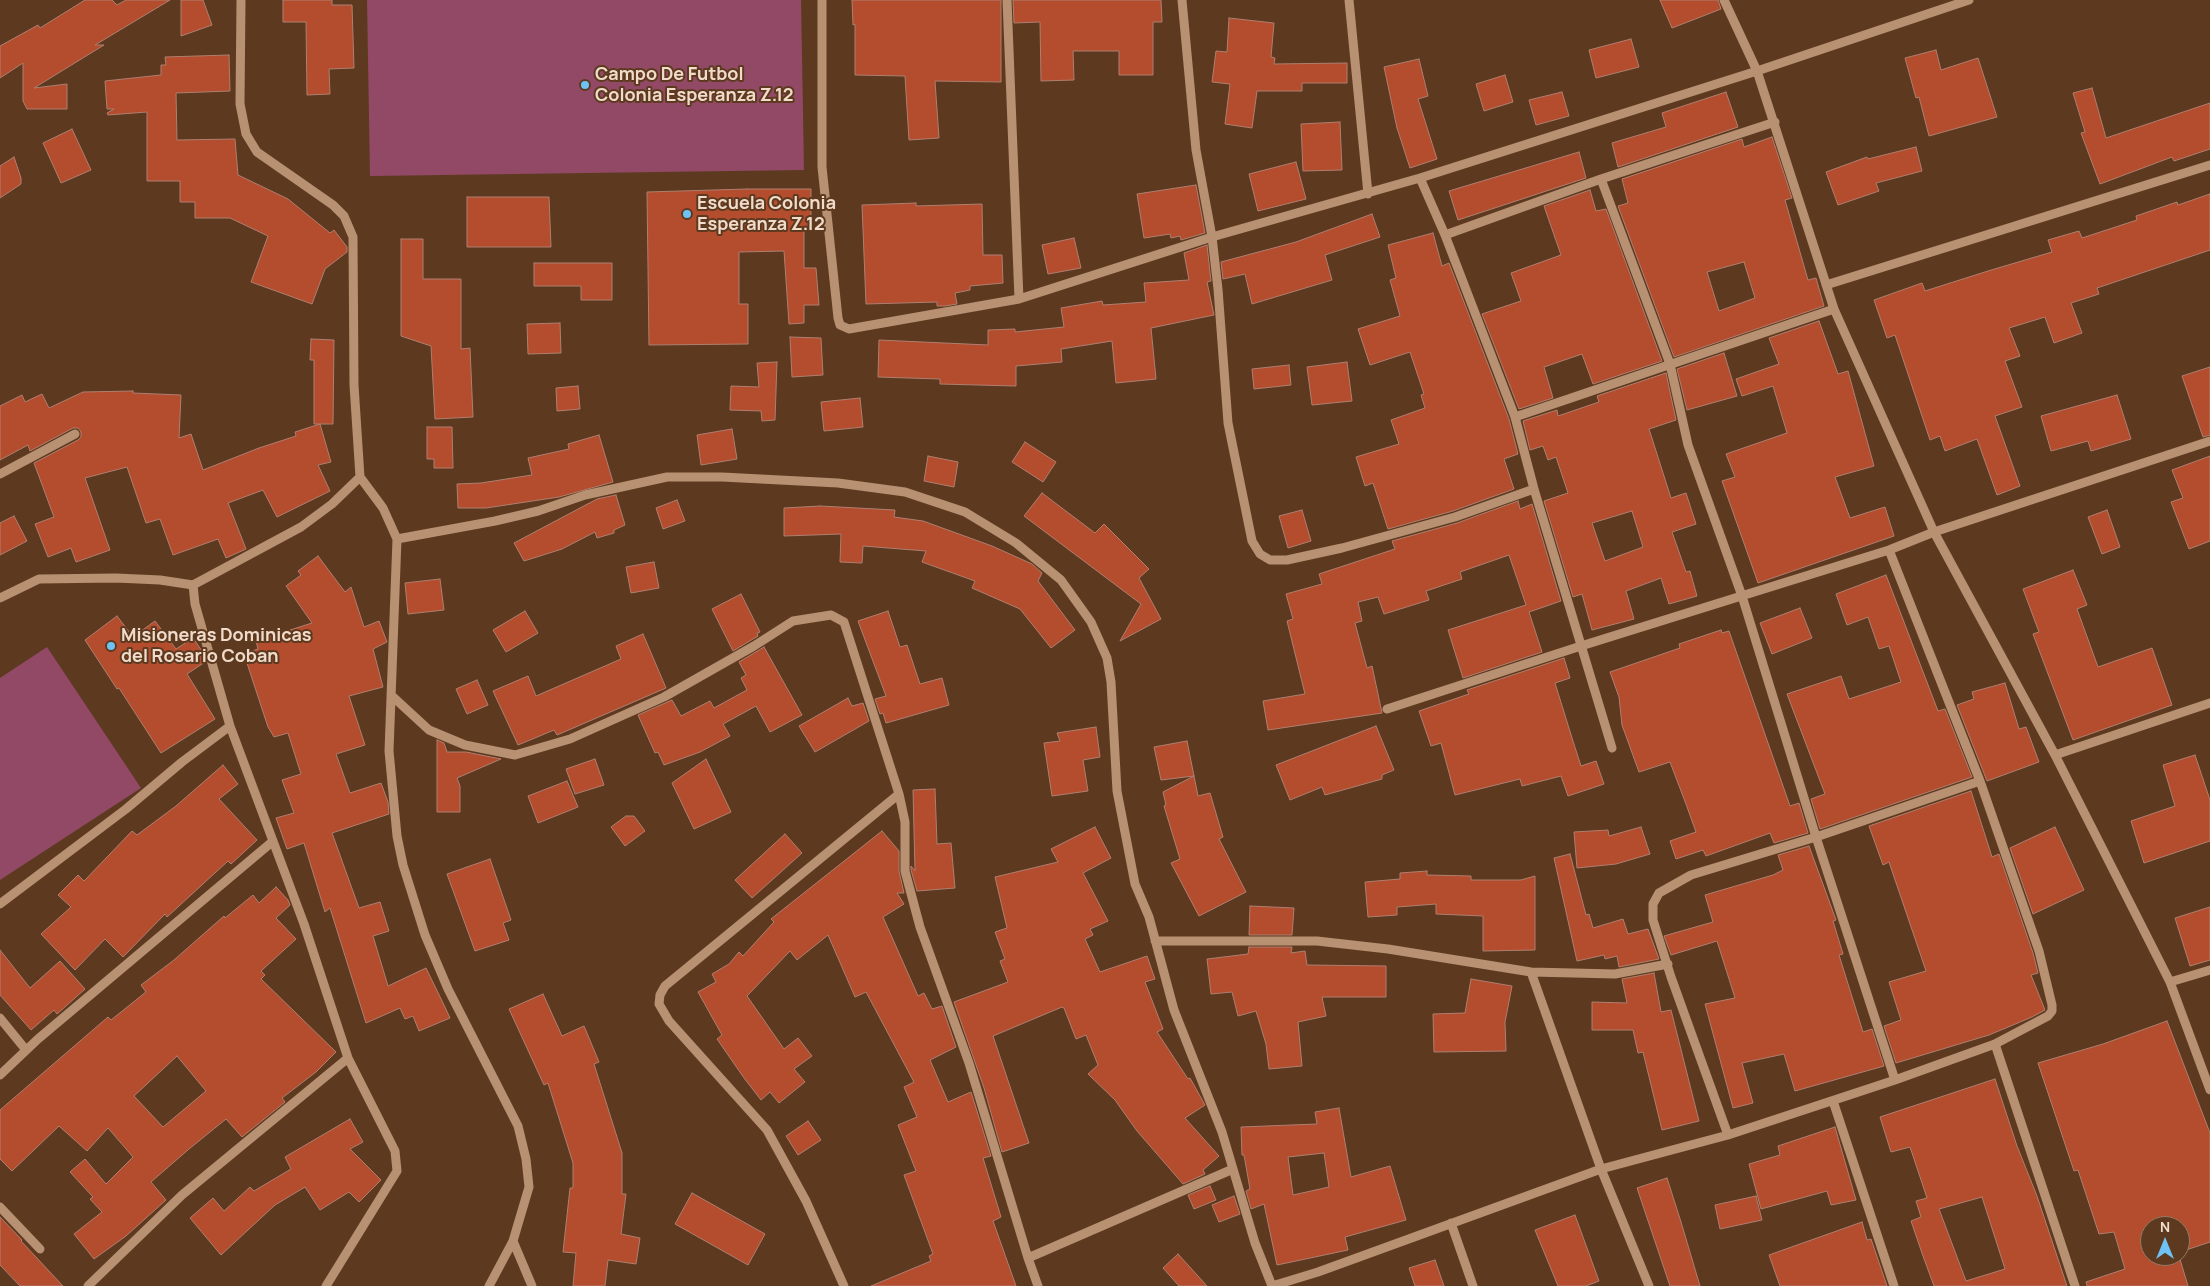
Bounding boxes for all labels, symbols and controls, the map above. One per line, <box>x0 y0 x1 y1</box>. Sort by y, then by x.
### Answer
place label: Campo De Futbol Colonia Esperanza Z.12 <box>595 64 794 106</box>
marker: Campo De Futbol Colonia Esperanza Z.12 <box>579 79 591 91</box>
place label: Escuela Colonia Esperanza Z.12 <box>697 193 836 235</box>
marker: Escuela Colonia Esperanza Z.12 <box>681 208 693 220</box>
place label: Misioneras Dominicas del Rosario Coban <box>121 625 312 668</box>
marker: Misioneras Dominicas del Rosario Coban <box>105 640 117 652</box>
north arrow <box>2140 1216 2190 1266</box>
text: N <box>2160 1217 2170 1236</box>

